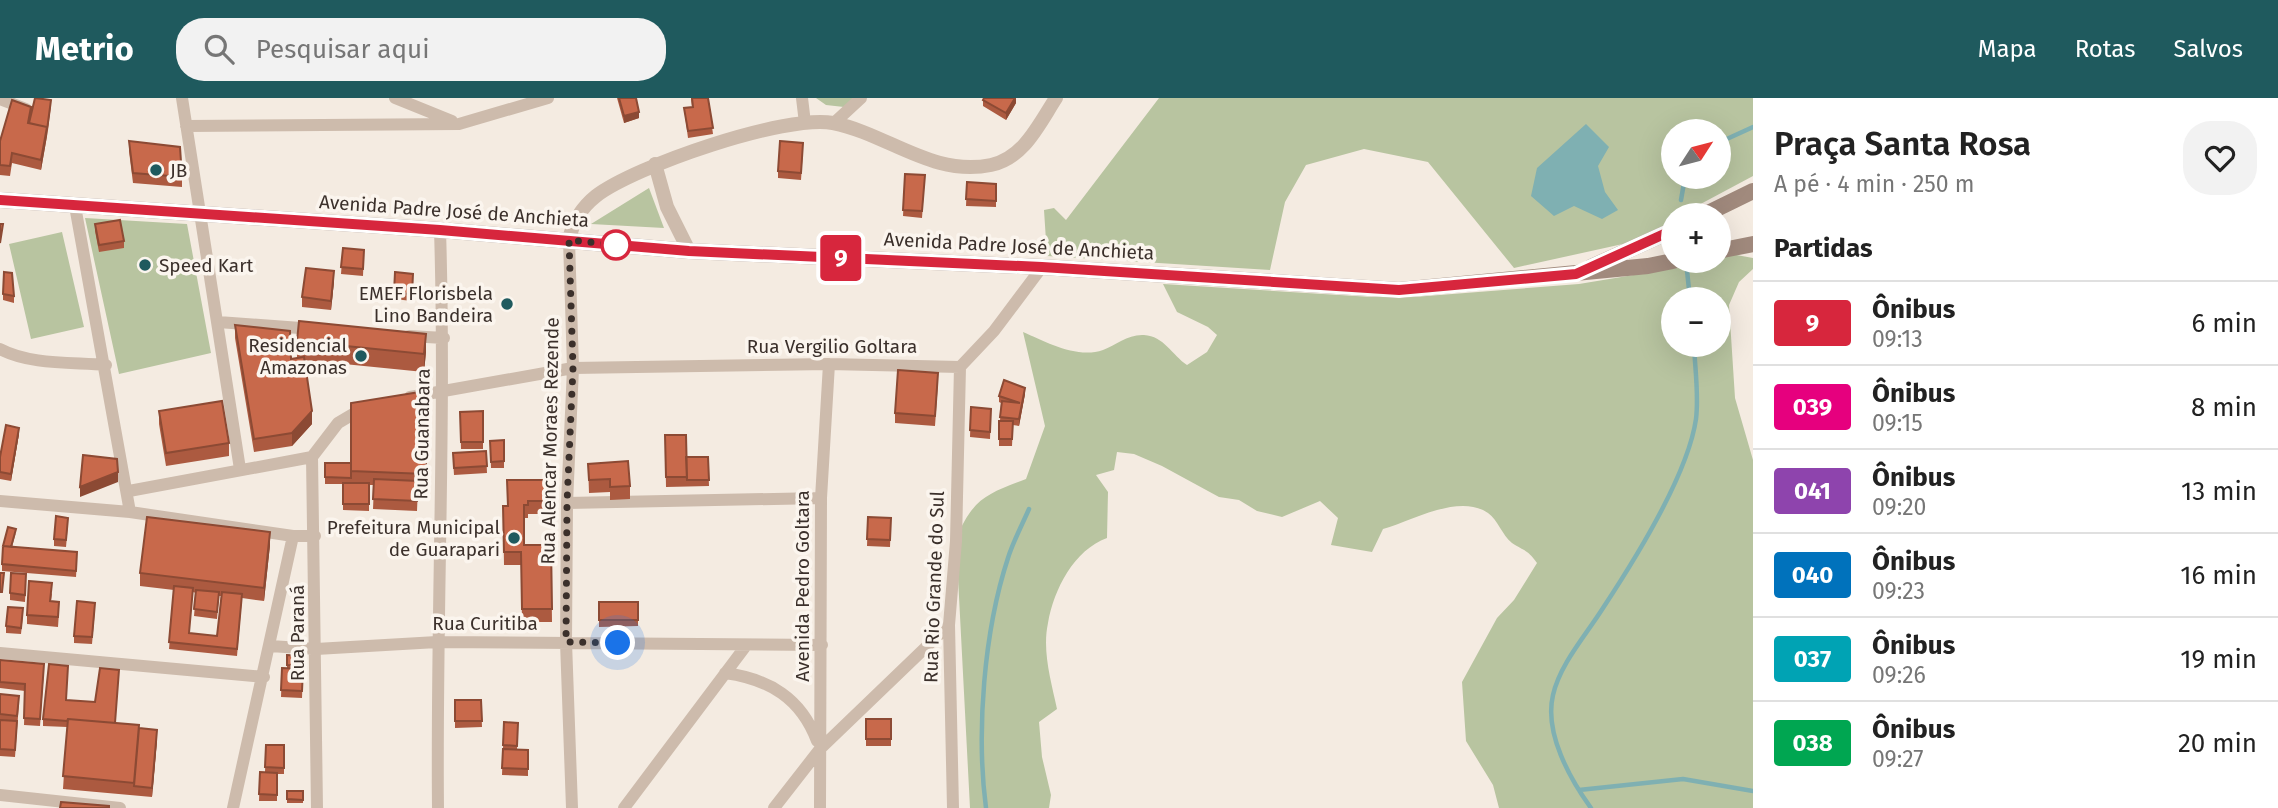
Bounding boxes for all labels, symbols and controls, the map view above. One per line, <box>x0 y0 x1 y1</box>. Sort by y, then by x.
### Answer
search box <box>176 18 666 81</box>
text: Metrio <box>35 29 134 69</box>
icon: search <box>200 30 238 68</box>
text: Pesquisar aqui <box>256 34 429 65</box>
text: Mapa <box>1978 35 2037 63</box>
text: Rotas <box>2075 35 2135 63</box>
text: Salvos <box>2173 35 2243 63</box>
north arrow <box>1661 119 1731 189</box>
map controls <box>1661 119 1731 357</box>
button: heart <box>2183 121 2257 195</box>
text: Praça Santa Rosa <box>1774 124 2031 164</box>
place label: JB <box>170 159 187 182</box>
marker: JB <box>148 162 164 178</box>
text: A pé · 4 min · 250 m <box>1774 170 1974 198</box>
street label: Avenida Padre José de Anchieta <box>318 190 590 232</box>
button: + <box>1661 203 1731 273</box>
street label: Avenida Padre José de Anchieta <box>883 227 1155 265</box>
unlabelled marker <box>601 230 631 260</box>
text: Partidas <box>1774 233 1872 264</box>
line badge: 9 <box>818 235 864 281</box>
text: 9 <box>834 244 848 272</box>
place label: Speed Kart <box>159 254 253 277</box>
marker: Speed Kart <box>137 257 153 273</box>
place label: EMEF Florisbela Lino Bandeira <box>359 282 493 327</box>
button: − <box>1661 287 1731 357</box>
text: Ônibus <box>1872 294 1955 325</box>
marker: EMEF Florisbela Lino Bandeira <box>499 296 515 312</box>
text: 6 min <box>2191 308 2257 339</box>
text: 9 <box>1806 309 1819 337</box>
street label: Rua Alencar Moraes Rezende <box>536 317 564 565</box>
text: 09:13 <box>1872 325 1923 353</box>
place label: Residencial Amazonas <box>248 334 347 379</box>
street label: Rua Vergilio Goltara <box>747 335 917 358</box>
marker: Residencial Amazonas <box>353 348 369 364</box>
street label: Rua Guanabara <box>409 368 435 500</box>
text: Ônibus <box>1872 378 1955 409</box>
text: 8 min <box>2191 392 2257 423</box>
text: 039 <box>1793 393 1832 421</box>
text: 09:15 <box>1872 409 1923 437</box>
text: Ônibus <box>1872 462 1955 493</box>
text: 13 min <box>2181 476 2257 507</box>
text: 041 <box>1794 477 1831 505</box>
street label: Avenida Pedro Goltara <box>791 490 814 682</box>
street label: Rua Rio Grande do Sul <box>919 490 949 683</box>
text: 09:20 <box>1872 493 1926 521</box>
place label: Prefeitura Municipal de Guarapari <box>327 516 500 561</box>
marker: Prefeitura Municipal de Guarapari <box>506 530 522 546</box>
text: Ônibus <box>1872 546 1955 577</box>
text: 16 min <box>2180 560 2257 591</box>
text: 040 <box>1792 561 1833 589</box>
text: 09:23 <box>1872 577 1925 605</box>
street label: Rua Paraná <box>286 585 309 681</box>
street label: Rua Curitiba <box>432 612 538 635</box>
your location <box>600 625 635 660</box>
text: Ônibus <box>1872 630 1955 661</box>
text: 19 min <box>2180 644 2257 675</box>
text: 037 <box>1794 645 1831 673</box>
text: 09:26 <box>1872 661 1926 689</box>
text: Ônibus <box>1872 714 1955 745</box>
text: 20 min <box>2178 728 2257 759</box>
text: 038 <box>1792 729 1833 757</box>
text: 09:27 <box>1872 745 1924 773</box>

